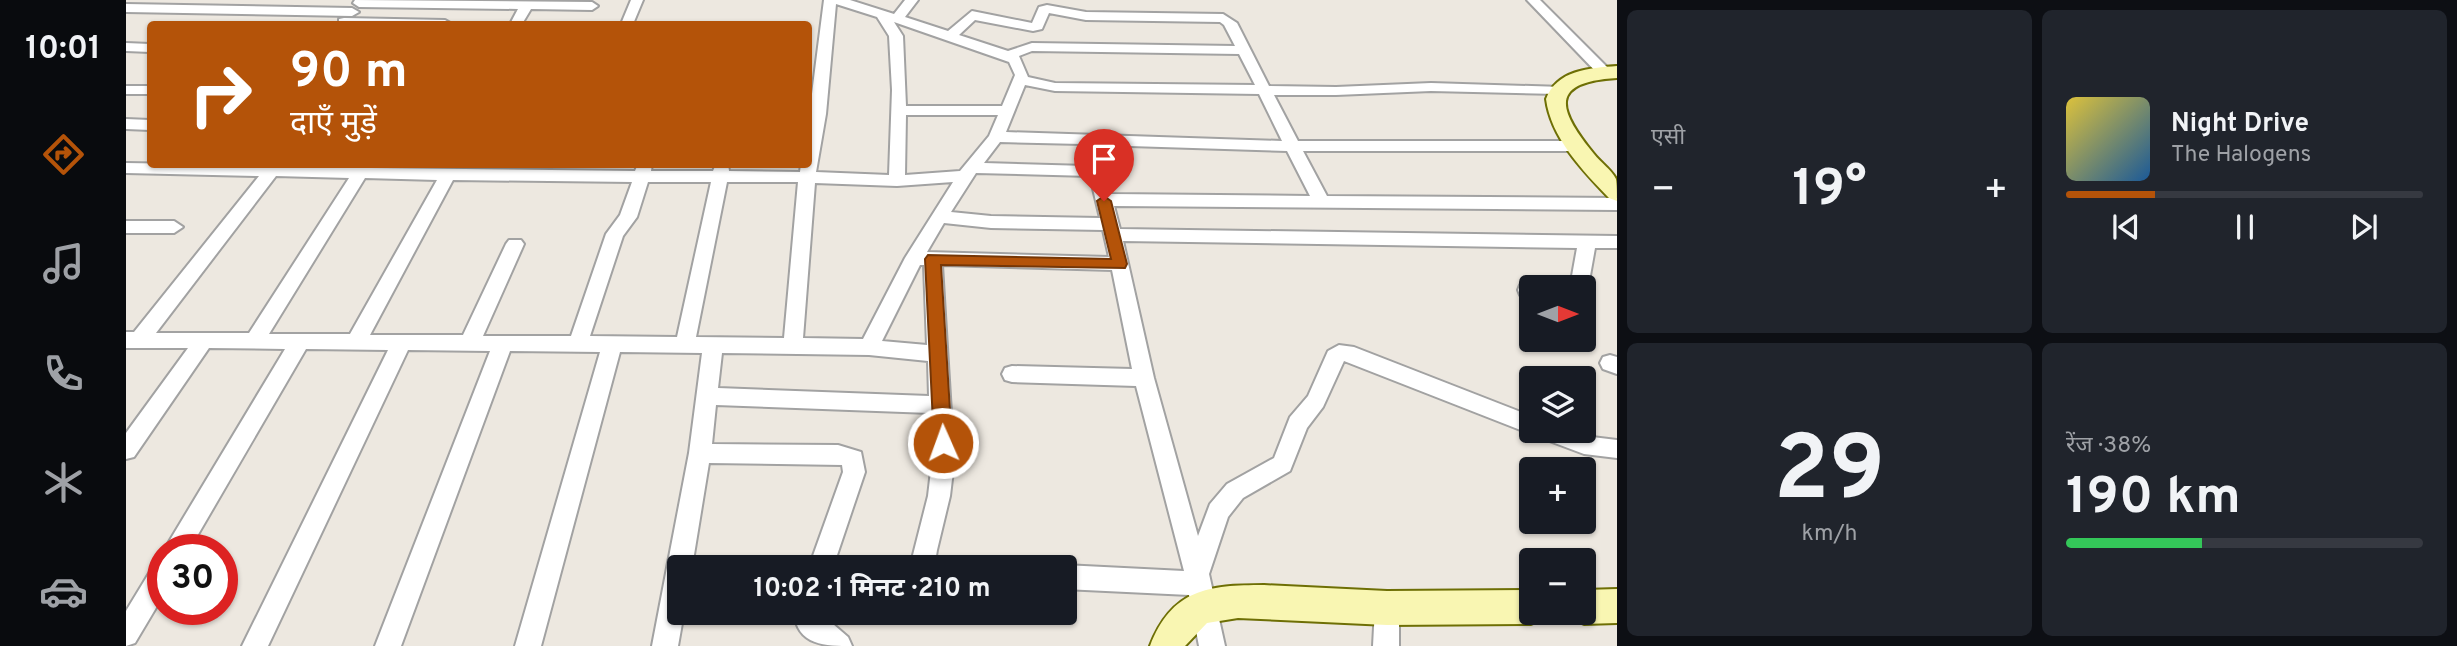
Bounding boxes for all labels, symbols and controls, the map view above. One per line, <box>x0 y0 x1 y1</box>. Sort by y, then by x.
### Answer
text: 10:01 <box>25 30 101 70</box>
text: 90 m <box>290 43 408 105</box>
icon: right <box>175 49 266 140</box>
text: दाएँ मुड़ें <box>290 105 377 145</box>
text: Night Drive <box>2171 108 2309 141</box>
text: एसी <box>1651 124 1685 153</box>
pin <box>1074 129 1134 201</box>
icon: directions <box>39 130 88 179</box>
icon: arrive <box>1085 140 1123 178</box>
text: The Halogens <box>2171 141 2311 170</box>
text: 19° <box>1792 158 1867 224</box>
text: − <box>1651 167 1676 216</box>
text: + <box>1983 167 2008 216</box>
icon: previous <box>2107 208 2145 246</box>
icon: pause <box>2226 208 2264 246</box>
icon: next <box>2345 208 2383 246</box>
icon: music <box>39 239 88 288</box>
north arrow <box>1519 275 1596 352</box>
map controls <box>1519 275 1596 625</box>
icon: phone <box>39 349 88 398</box>
button: layers <box>1519 366 1596 443</box>
position arrow <box>906 406 980 480</box>
text: 29 <box>1774 417 1885 532</box>
text: रेंज · 38% <box>2066 432 2151 461</box>
button: + <box>1519 457 1596 534</box>
icon: climate <box>39 458 88 507</box>
text: 190 km <box>2066 466 2241 532</box>
text: km/h <box>1802 520 1857 549</box>
speed limit sign: 30 <box>147 534 238 625</box>
button: − <box>1519 548 1596 625</box>
icon: car <box>39 567 88 616</box>
text: 10:02 · 1 मिनट · 210 m <box>754 573 990 606</box>

